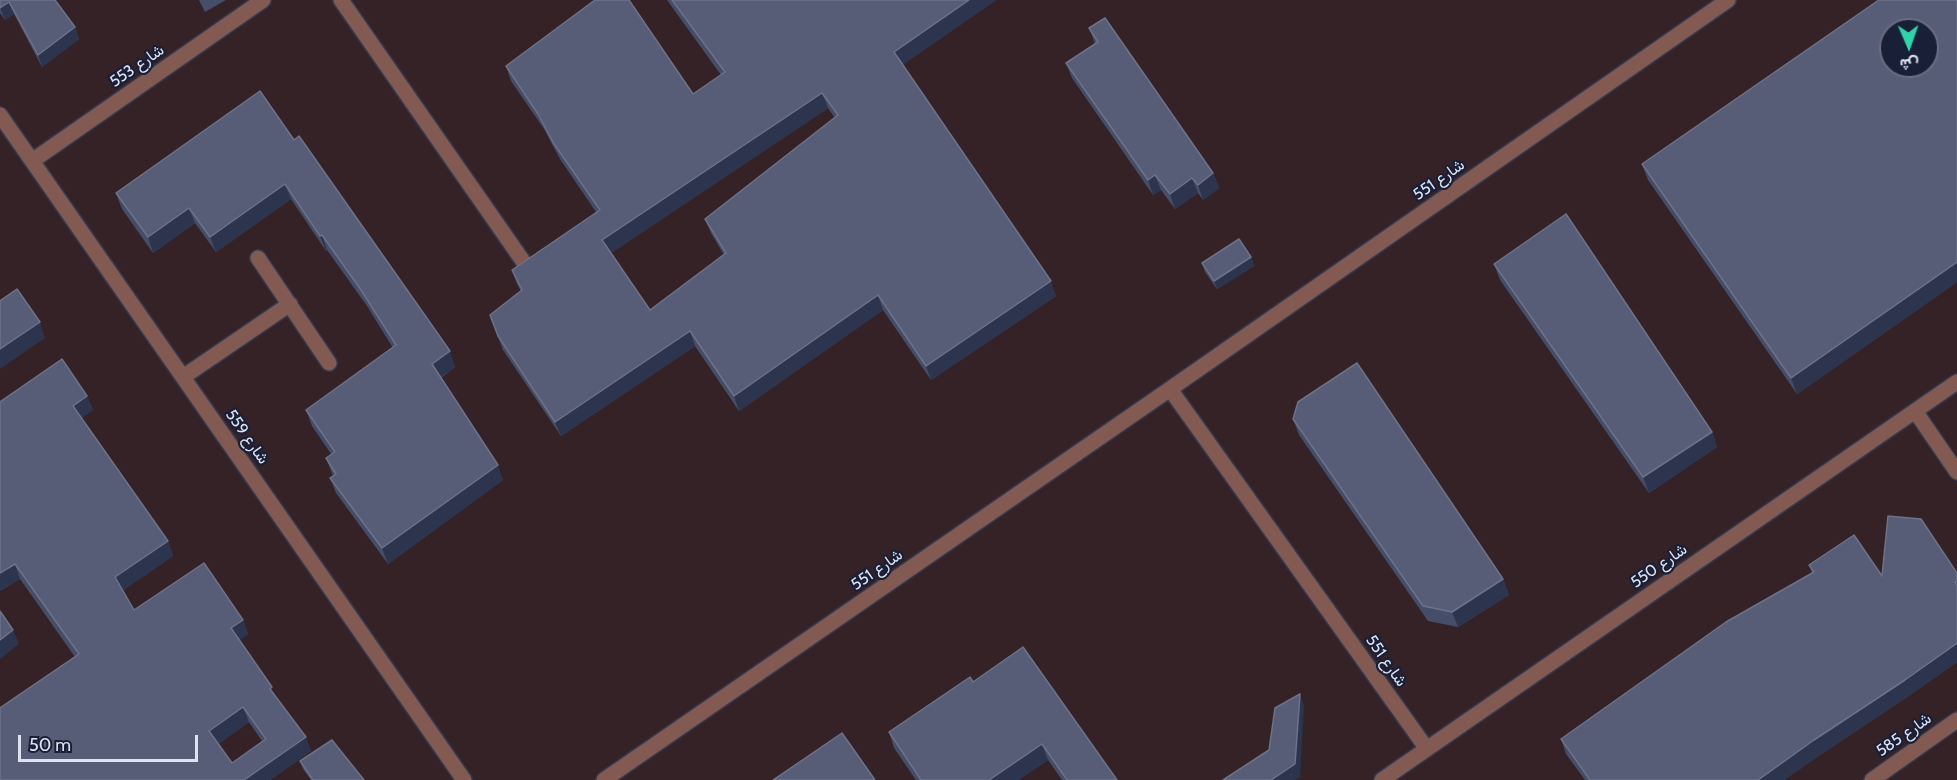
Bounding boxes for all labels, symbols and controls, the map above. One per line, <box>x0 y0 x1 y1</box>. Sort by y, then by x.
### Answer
north arrow <box>1879 18 1939 78</box>
street label: شارع 553 <box>106 40 168 92</box>
text: ش <box>1900 55 1920 74</box>
street label: شارع 551 <box>1410 155 1468 205</box>
street label: شارع 559 <box>221 406 273 468</box>
street label: شارع 550 <box>1627 540 1691 592</box>
street label: شارع 551 <box>848 545 906 595</box>
street label: شارع 551 <box>1361 632 1411 690</box>
street label: شارع 585 <box>1873 709 1935 761</box>
scale bar <box>21 723 201 761</box>
text: 50 m <box>29 734 71 756</box>

